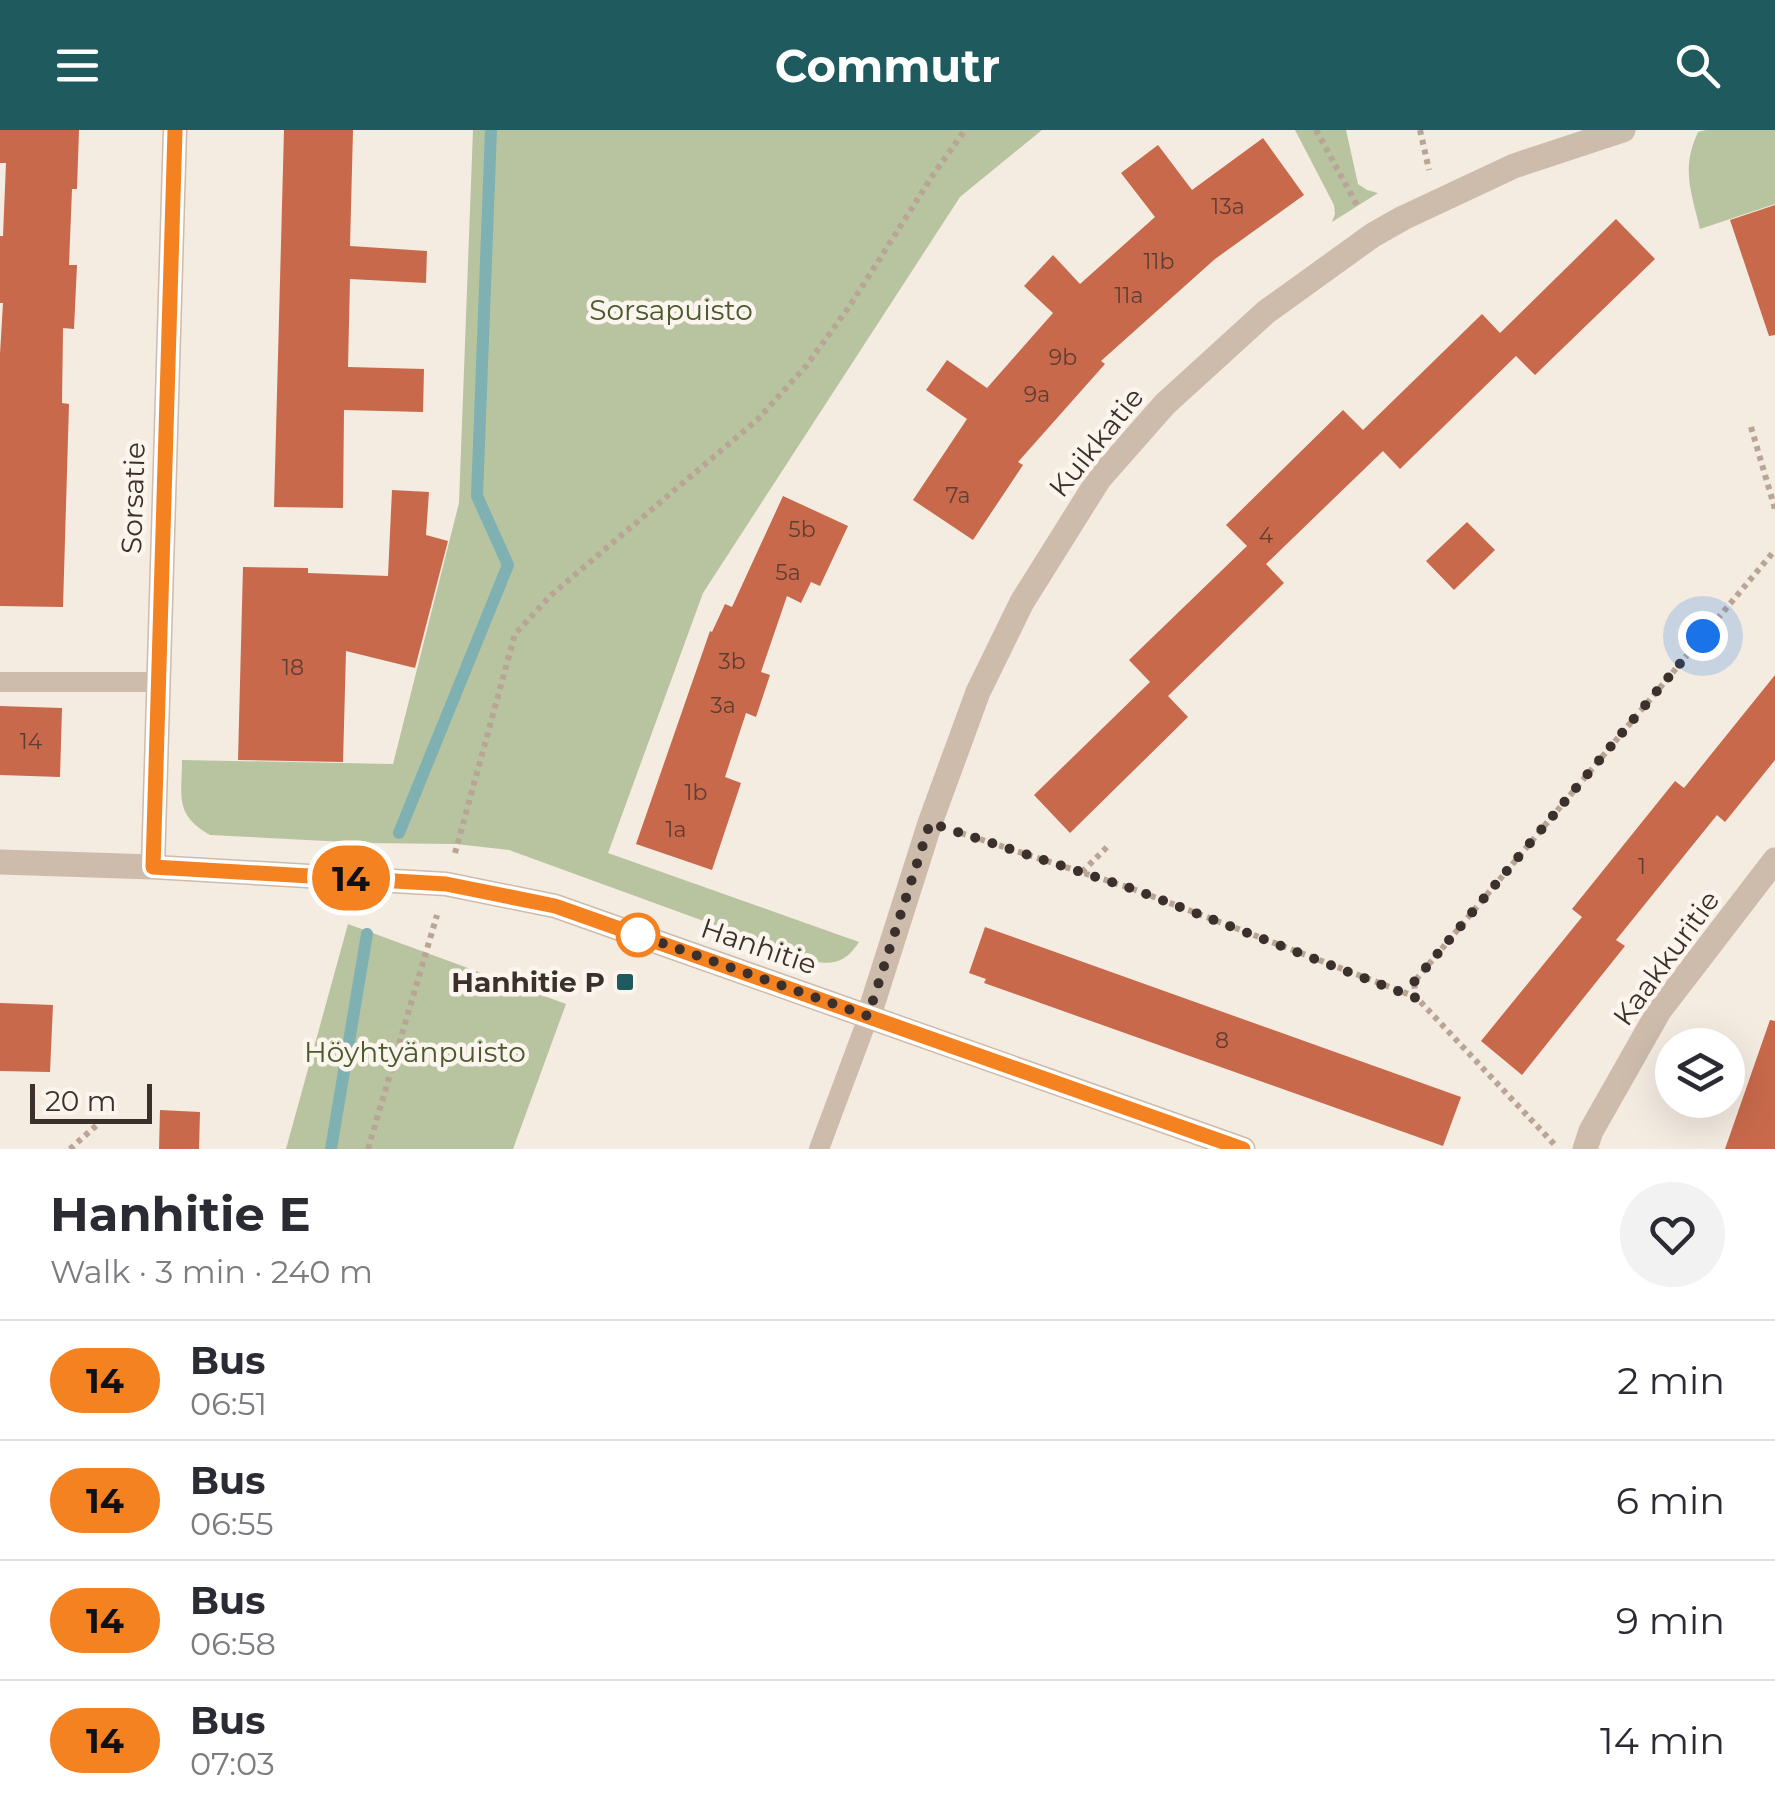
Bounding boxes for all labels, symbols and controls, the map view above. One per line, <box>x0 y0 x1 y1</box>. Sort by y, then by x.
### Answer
icon: menu <box>50 38 105 93</box>
text: Commutr <box>775 38 1000 93</box>
icon: search <box>1670 38 1725 93</box>
house number: 13a <box>1211 193 1245 220</box>
house number: 11b <box>1144 248 1174 275</box>
house number: 11a <box>1115 282 1143 309</box>
park label: Sorsapuisto <box>589 293 753 327</box>
house number: 9b <box>1049 344 1077 371</box>
street label: Kuikkatie <box>1041 380 1151 504</box>
house number: 9a <box>1024 381 1050 408</box>
street label: Sorsatie <box>114 441 152 555</box>
house number: 7a <box>945 482 971 509</box>
house number: 5b <box>788 516 816 543</box>
house number: 4 <box>1259 522 1274 549</box>
house number: 5a <box>775 559 801 586</box>
your location <box>1678 611 1728 661</box>
house number: 3b <box>718 648 746 675</box>
house number: 18 <box>282 654 304 681</box>
house number: 3a <box>710 692 736 719</box>
house number: 14 <box>20 728 43 755</box>
house number: 1b <box>685 779 707 806</box>
house number: 1a <box>666 816 686 843</box>
line badge: 14 <box>306 846 396 910</box>
house number: 1 <box>1638 853 1646 880</box>
text: 14 <box>332 857 370 900</box>
street label: Kaakkuritie <box>1606 884 1726 1032</box>
street label: Hanhitie <box>697 910 821 982</box>
unlabelled marker <box>617 914 659 956</box>
place label: Hanhitie P <box>451 965 605 999</box>
marker: Hanhitie P <box>614 971 636 993</box>
house number: 8 <box>1215 1027 1229 1054</box>
map controls <box>1655 1028 1745 1118</box>
button: layers <box>1655 1028 1745 1118</box>
park label: Höyhtyänpuisto <box>304 1035 526 1069</box>
scale bar <box>30 1079 152 1124</box>
text: 20 m <box>45 1084 116 1118</box>
button: heart <box>1620 1182 1725 1287</box>
text: Hanhitie E <box>50 1185 311 1243</box>
text: Walk · 3 min · 240 m <box>50 1252 373 1291</box>
text: Bus <box>190 1337 265 1384</box>
text: 2 min <box>1617 1357 1725 1404</box>
text: 14 <box>86 1359 124 1402</box>
text: 06:51 <box>190 1384 267 1423</box>
text: Bus <box>190 1457 265 1504</box>
text: 6 min <box>1616 1477 1725 1524</box>
text: 14 <box>86 1479 124 1522</box>
text: 06:55 <box>190 1504 274 1543</box>
text: Bus <box>190 1577 265 1624</box>
text: 9 min <box>1616 1597 1725 1644</box>
text: 14 <box>86 1599 124 1642</box>
text: 06:58 <box>190 1624 276 1663</box>
text: Bus <box>190 1697 265 1744</box>
text: 14 min <box>1600 1717 1725 1764</box>
text: 14 <box>86 1719 124 1762</box>
text: 07:03 <box>190 1744 275 1783</box>

